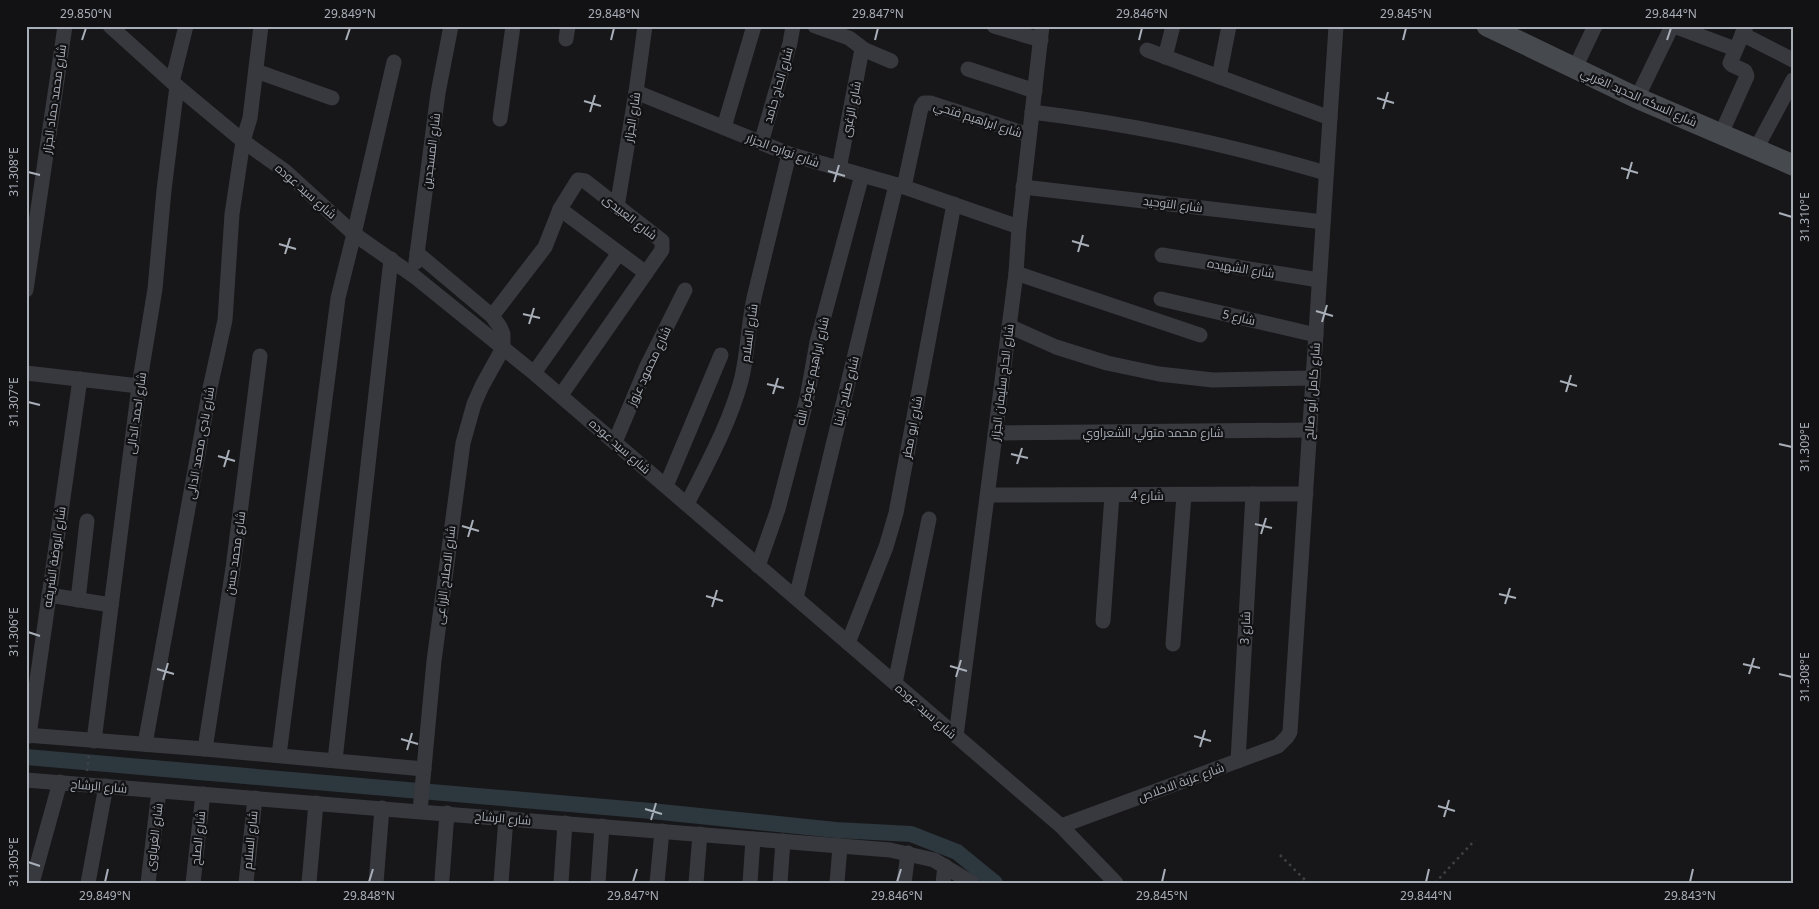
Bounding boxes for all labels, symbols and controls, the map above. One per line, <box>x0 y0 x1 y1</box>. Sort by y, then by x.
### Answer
text: 29.850°N <box>60 5 112 22</box>
text: 29.849°N <box>324 5 376 22</box>
text: 29.848°N <box>588 5 640 22</box>
text: 29.847°N <box>852 5 904 22</box>
text: 29.846°N <box>1116 5 1168 22</box>
text: 29.845°N <box>1380 5 1432 22</box>
text: 29.844°N <box>1645 5 1697 22</box>
street label: شارع محمد حماد الجزار <box>38 43 70 156</box>
street label: شارع الحاج حامد <box>759 45 797 125</box>
street label: شارع السكه الحديد الغربي <box>1577 64 1700 132</box>
street label: شارع الزغبى <box>837 79 865 139</box>
street label: شارع الجزار <box>620 91 644 144</box>
street label: شارع ابراهيم فتحي <box>931 97 1025 143</box>
street label: شارع المسجدين <box>418 112 444 190</box>
street label: شارع نواره الجزار <box>743 129 822 171</box>
text: 31.308°E <box>5 147 22 197</box>
street label: شارع سيد عوده <box>272 160 340 222</box>
street label: شارع العبيدى <box>599 190 661 244</box>
street label: شارع التوحيد <box>1142 192 1204 216</box>
text: 31.310°E <box>1796 192 1813 242</box>
street label: شارع الشهيده <box>1206 254 1276 282</box>
street label: شارع السلام <box>736 303 762 363</box>
street label: شارع 5 <box>1221 305 1257 329</box>
street label: شارع ابراهيم عوض الله <box>791 315 833 427</box>
street label: شارع الحاج سليمان الجزار <box>986 323 1018 442</box>
street label: شارع محمود عزوز <box>623 324 675 409</box>
street label: شارع كامل أبو صالح <box>1300 342 1324 440</box>
street label: شارع صلاح البنا <box>829 354 863 428</box>
street label: شارع احمد الدالى <box>122 371 150 455</box>
text: 31.307°E <box>5 377 22 427</box>
street label: شارع نادى محمد الدالى <box>182 385 218 501</box>
street label: شارع ابو مطر <box>897 394 926 461</box>
street label: شارع سيد عوده <box>586 415 654 477</box>
text: 31.309°E <box>1796 422 1813 472</box>
street label: شارع محمد متولي الشعراوي <box>1082 424 1224 443</box>
street label: شارع 4 <box>1130 487 1164 504</box>
street label: شارع الروضة الشريفه <box>38 505 70 609</box>
street label: شارع محمد حسن <box>221 510 249 596</box>
street label: شارع الاصلاح الزراعى <box>430 525 460 625</box>
text: 31.306°E <box>5 607 22 657</box>
street label: شارع 3 <box>1236 611 1254 645</box>
text: 31.308°E <box>1796 652 1813 702</box>
street label: شارع سيد عوده <box>892 680 960 742</box>
street label: شارع عزبة الاخلاص <box>1136 759 1226 805</box>
street label: شارع الرشاح <box>70 775 128 797</box>
street label: شارع الغرباوى <box>141 802 167 872</box>
street label: شارع الرشاح <box>474 807 532 829</box>
street label: شارع الصلح <box>187 810 209 866</box>
street label: شارع السلام <box>238 810 262 870</box>
text: 31.305°E <box>5 837 22 887</box>
text: 29.849°N <box>79 887 131 904</box>
text: 29.848°N <box>343 887 395 904</box>
text: 29.847°N <box>607 887 659 904</box>
text: 29.846°N <box>871 887 923 904</box>
text: 29.845°N <box>1136 887 1188 904</box>
text: 29.844°N <box>1400 887 1452 904</box>
text: 29.843°N <box>1664 887 1716 904</box>

